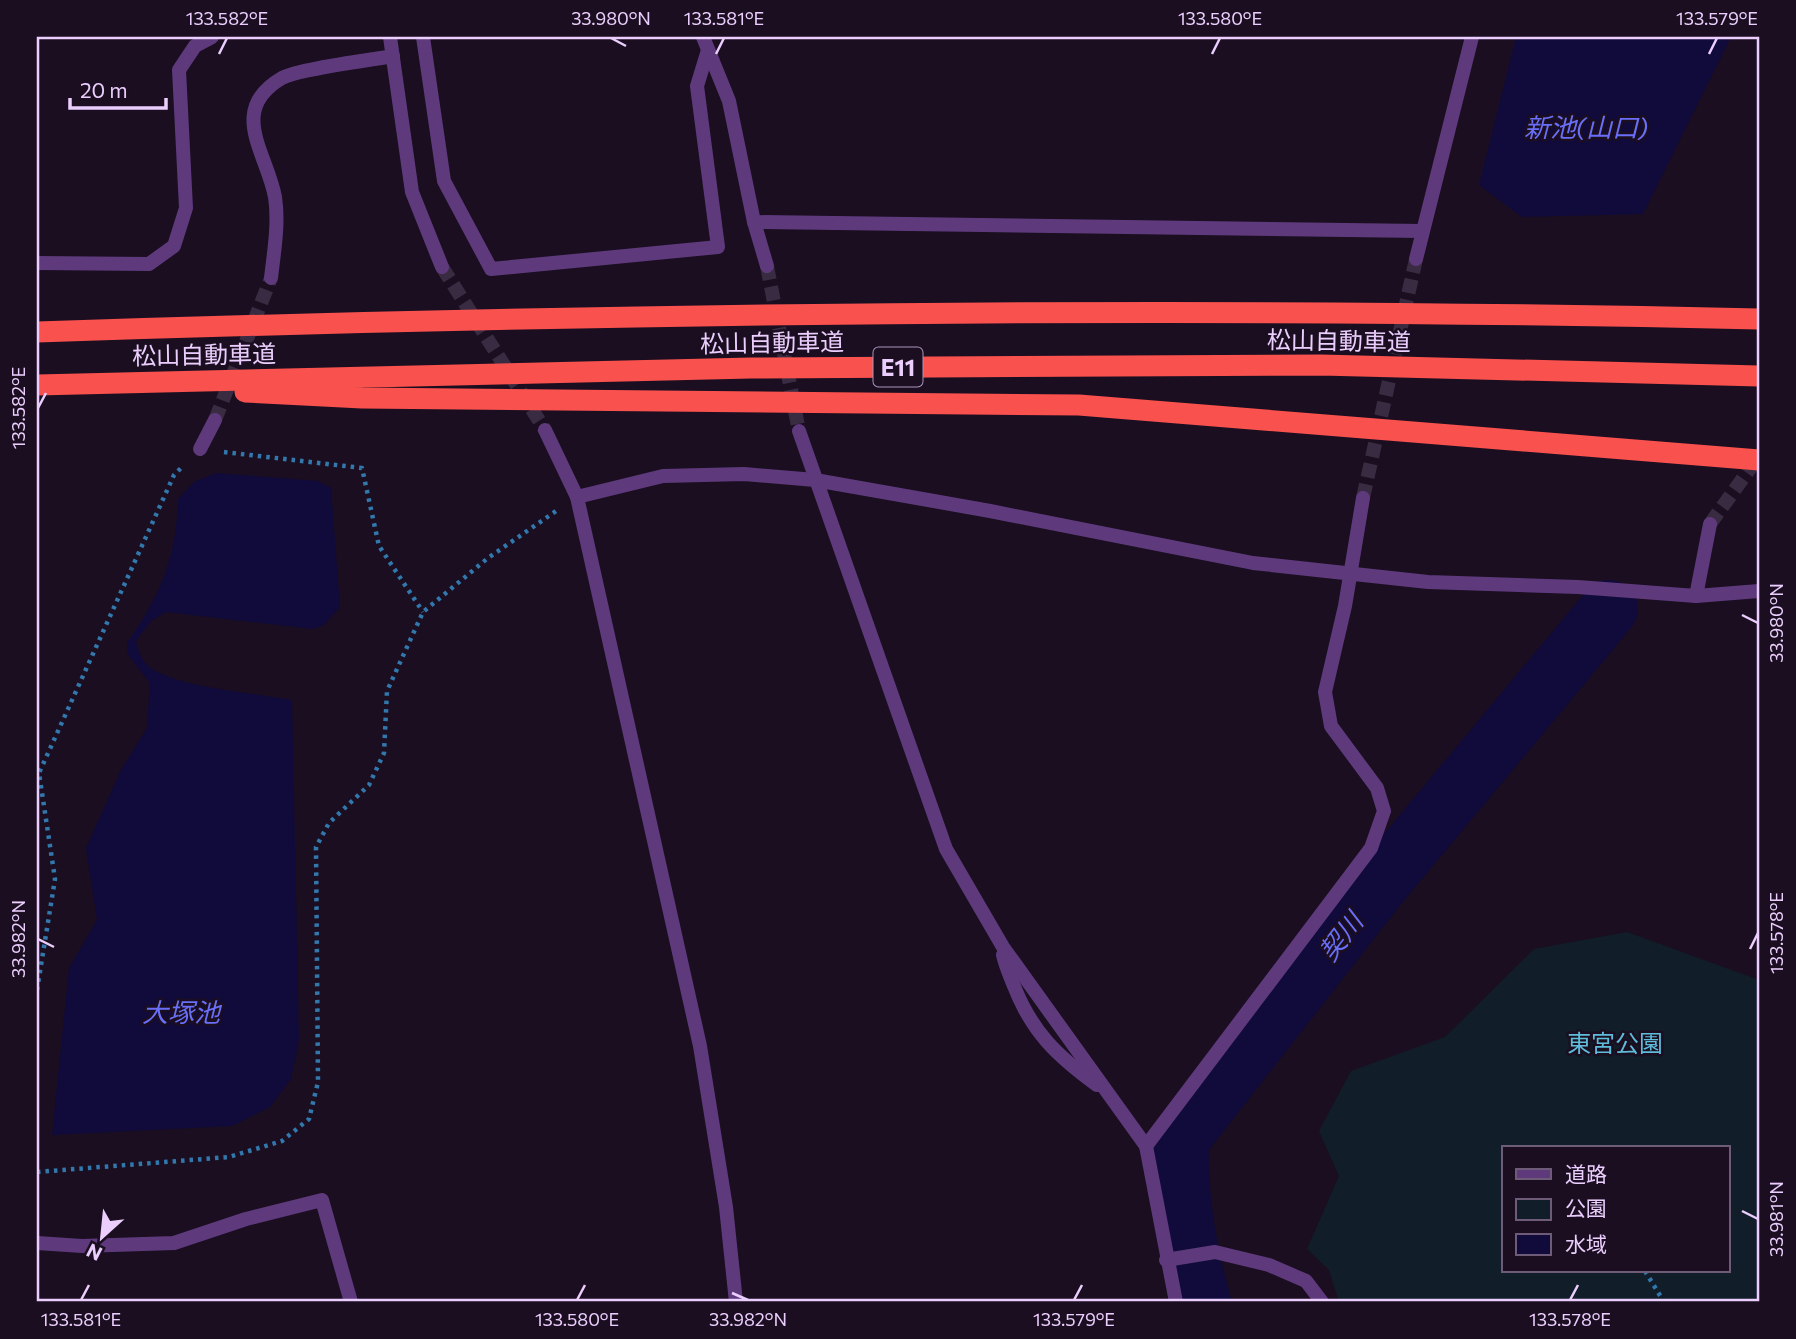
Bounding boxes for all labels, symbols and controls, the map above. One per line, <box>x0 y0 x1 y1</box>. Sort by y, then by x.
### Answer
text: 133.582°E <box>186 7 268 29</box>
text: 33.980°N <box>571 7 651 29</box>
text: 133.581°E <box>684 7 764 29</box>
text: 133.580°E <box>1178 7 1262 29</box>
text: 133.579°E <box>1676 7 1758 29</box>
scale bar <box>70 66 166 110</box>
text: 20 m <box>80 77 128 102</box>
water label: 新池(山口) <box>1524 111 1648 142</box>
street label: 松山自動車道 <box>1267 324 1411 356</box>
street label: 松山自動車道 <box>700 326 844 358</box>
street label: 松山自動車道 <box>132 338 276 370</box>
road number: E11 <box>874 348 922 386</box>
text: 133.582°E <box>7 367 29 449</box>
text: 33.980°N <box>1765 583 1787 663</box>
text: 133.578°E <box>1765 892 1787 974</box>
text: 33.982°N <box>7 900 29 978</box>
water label: 契川 <box>1312 904 1370 966</box>
water label: 大塚池 <box>142 996 223 1027</box>
park label: 東宮公園 <box>1567 1028 1663 1057</box>
legend <box>1502 1146 1730 1272</box>
text: 道路 <box>1565 1161 1607 1186</box>
text: 33.981°N <box>1765 1181 1787 1257</box>
text: 公園 <box>1565 1195 1607 1220</box>
north arrow <box>66 1202 136 1272</box>
text: 水域 <box>1565 1231 1607 1256</box>
text: N <box>82 1239 106 1266</box>
text: 133.581°E <box>41 1308 121 1330</box>
text: 133.580°E <box>535 1308 619 1330</box>
text: 33.982°N <box>709 1308 787 1330</box>
text: 133.579°E <box>1033 1308 1115 1330</box>
text: 133.578°E <box>1529 1308 1611 1330</box>

